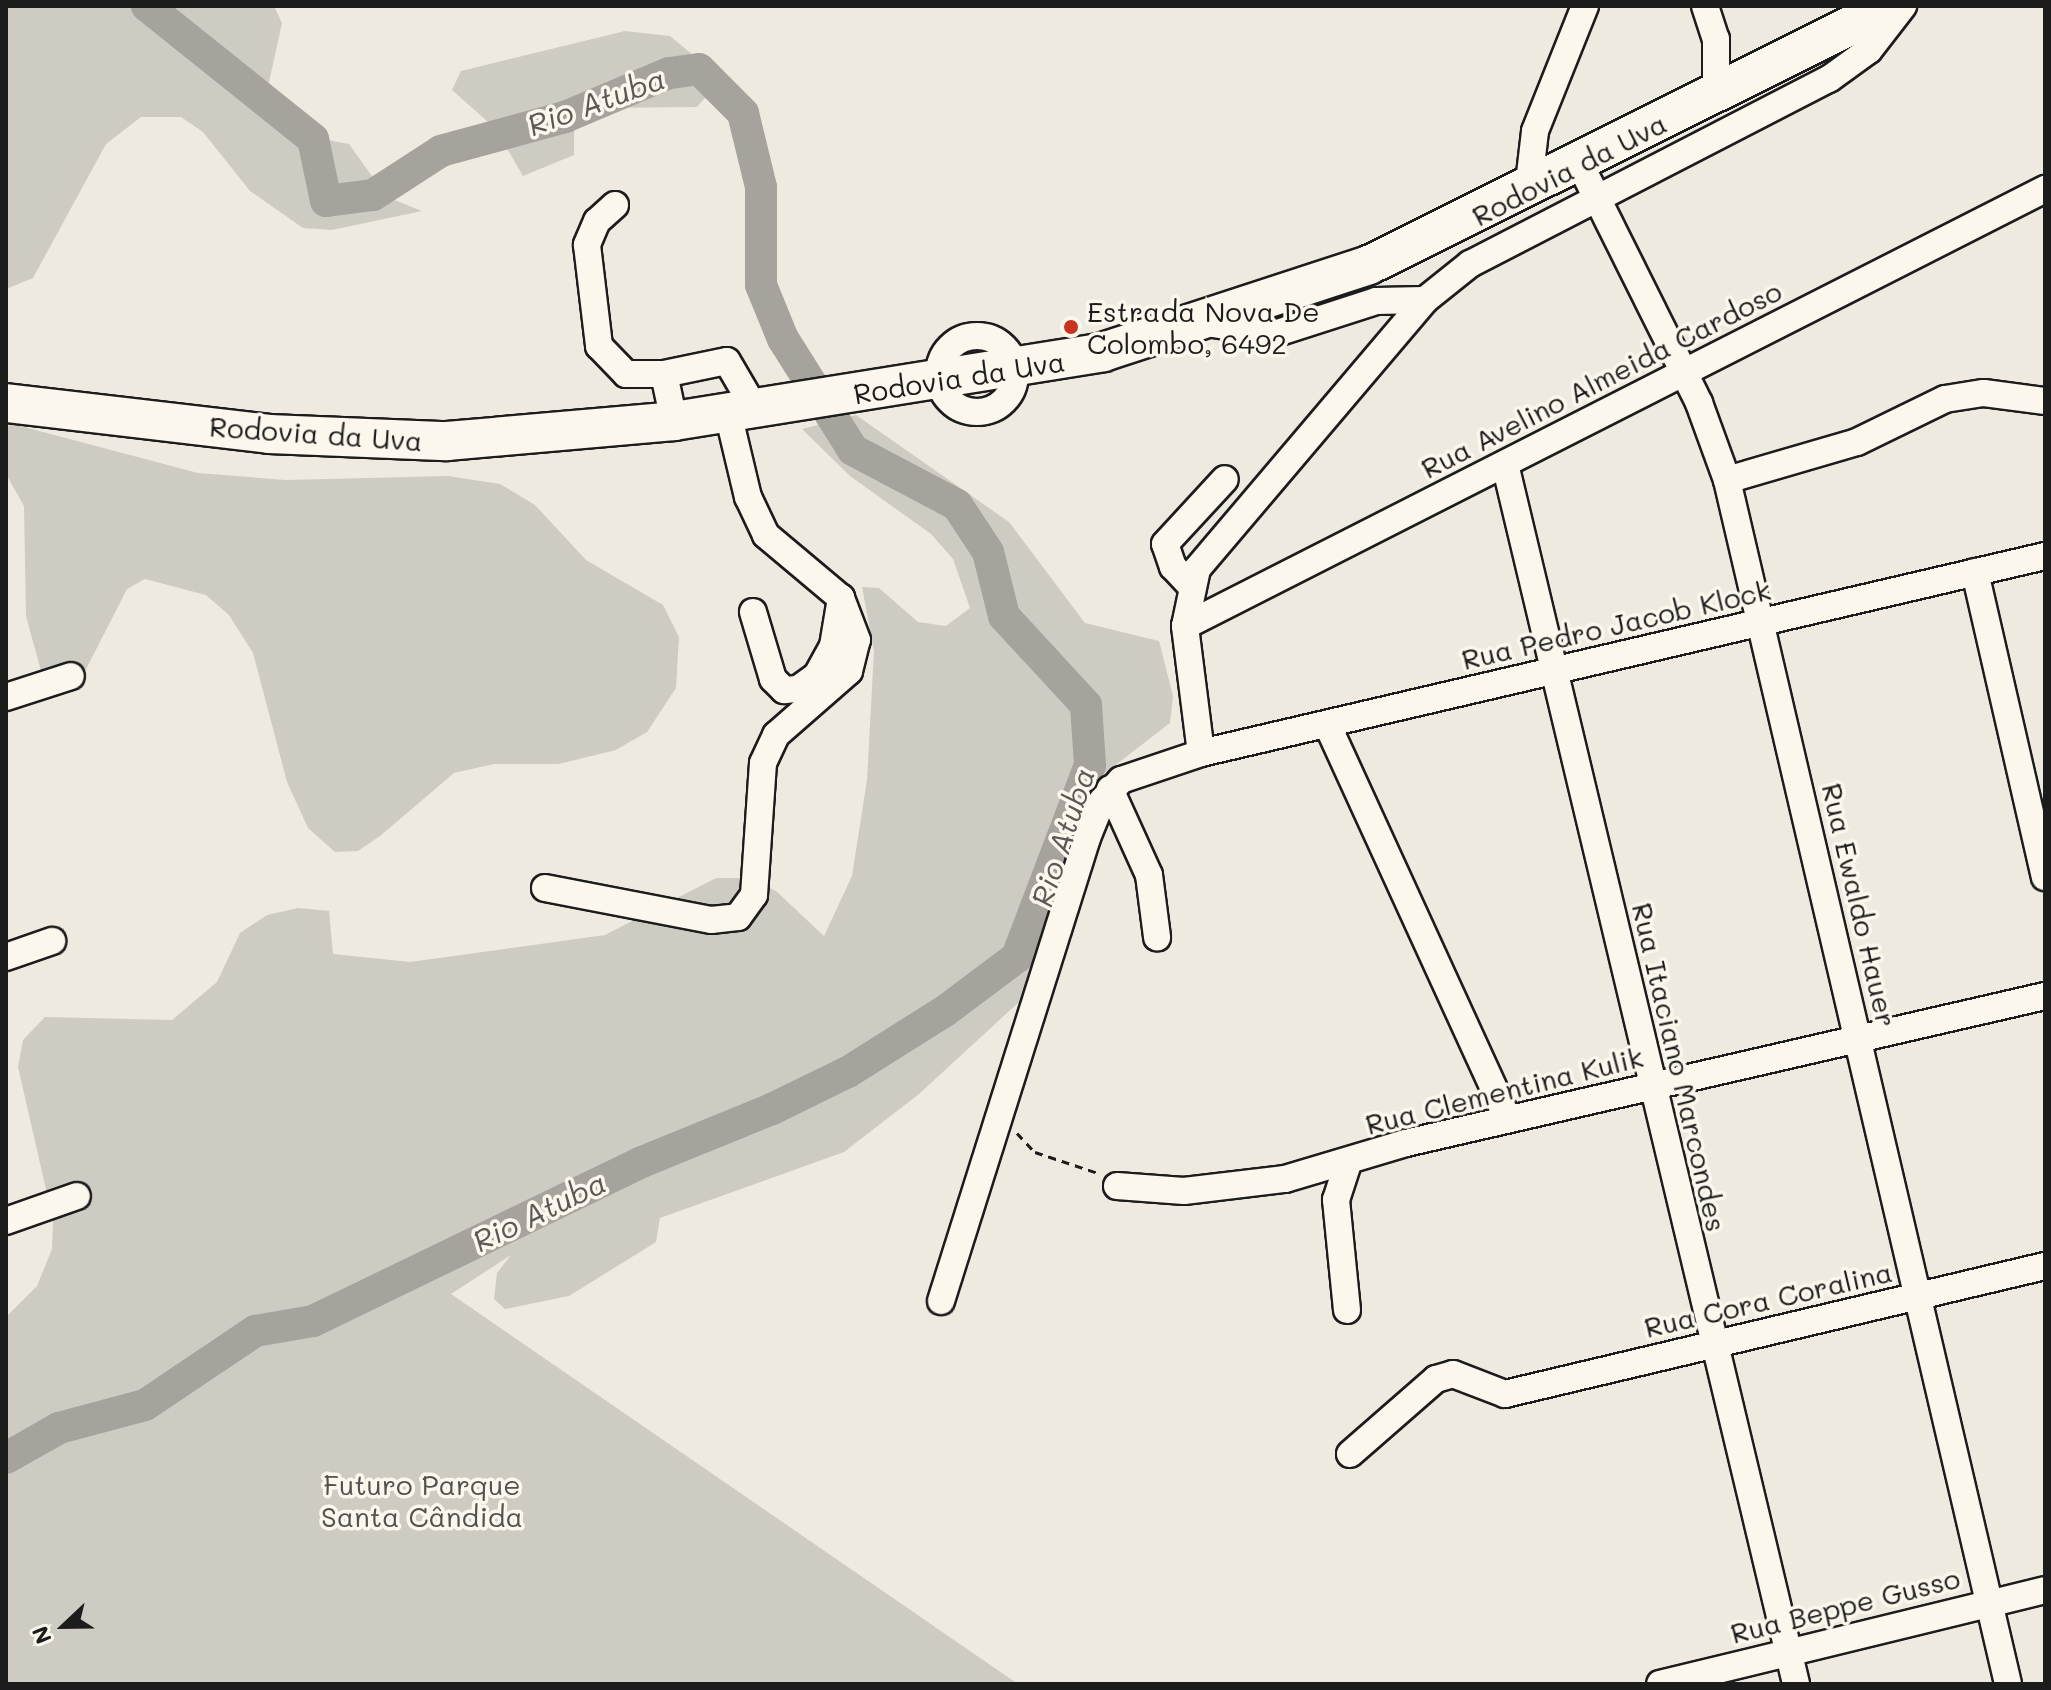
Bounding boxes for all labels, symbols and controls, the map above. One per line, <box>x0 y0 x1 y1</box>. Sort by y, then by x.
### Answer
water label: Rio Atuba <box>522 59 670 143</box>
street label: Rodovia da Uva <box>1466 106 1672 232</box>
street label: Rua Avelino Almeida Cardoso <box>1415 273 1787 485</box>
place label: Estrada Nova De Colombo, 6492 <box>1087 294 1320 360</box>
marker: Estrada Nova De Colombo, 6492 <box>1062 318 1080 336</box>
street label: Rodovia da Uva <box>851 344 1067 410</box>
street label: Rodovia da Uva <box>208 409 424 457</box>
street label: Rua Pedro Jacob Klock <box>1458 572 1774 676</box>
water label: Rio Atuba <box>1023 763 1101 911</box>
street label: Rua Ewaldo Hauer <box>1816 780 1904 1030</box>
street label: Rua Itaciano Marcondes <box>1626 899 1734 1235</box>
street label: Rua Clementina Kulik <box>1362 1039 1646 1141</box>
water label: Rio Atuba <box>466 1163 612 1259</box>
street label: Rua Cora Coralina <box>1641 1254 1895 1344</box>
park label: Futuro Parque Santa Cândida <box>321 1467 523 1533</box>
street label: Rua Beppe Gusso <box>1727 1560 1963 1650</box>
north arrow <box>24 1586 104 1666</box>
text: N <box>25 1622 58 1648</box>

